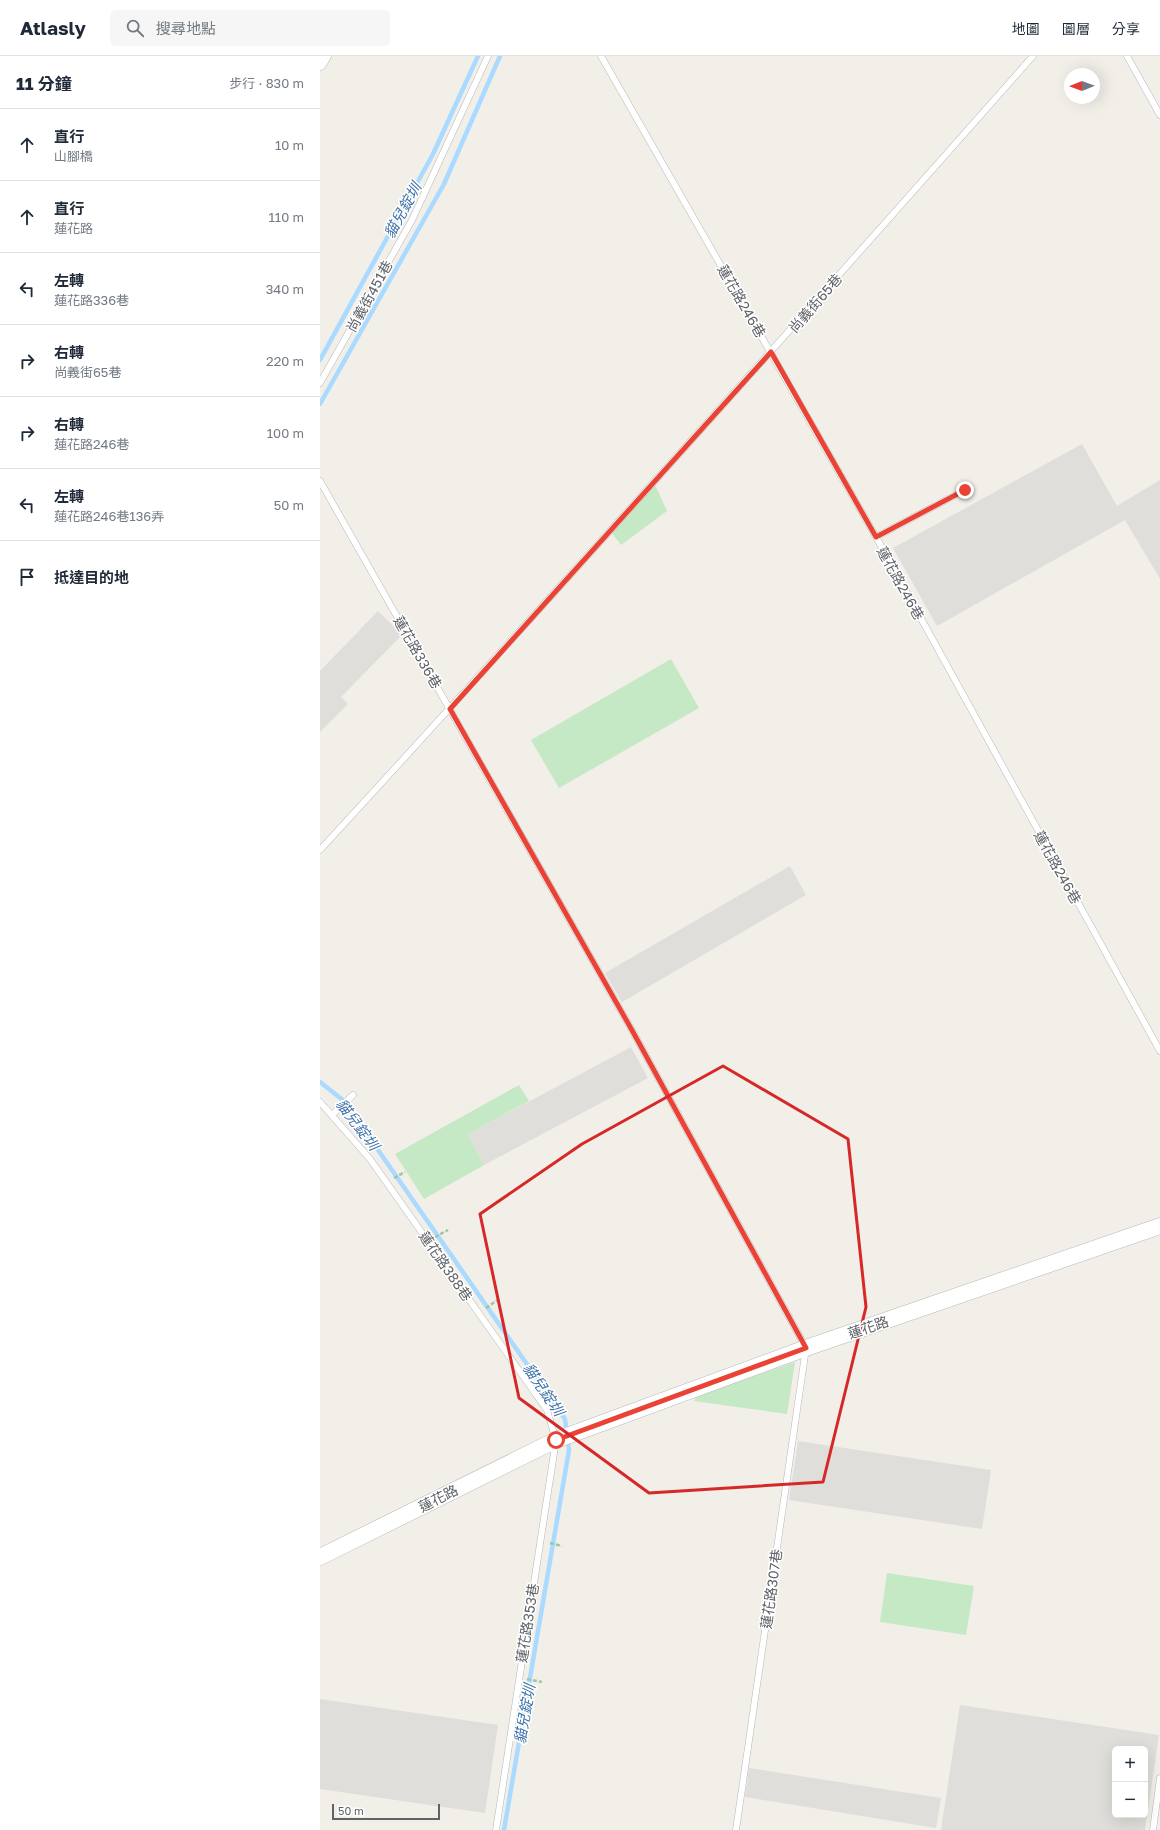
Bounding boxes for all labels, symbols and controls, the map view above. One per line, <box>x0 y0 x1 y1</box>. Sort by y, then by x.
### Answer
search box <box>110 10 390 46</box>
text: Atlasly <box>20 16 86 39</box>
icon: search <box>124 17 146 39</box>
text: 搜尋地點 <box>156 19 216 37</box>
text: 地圖 <box>1012 20 1040 37</box>
text: 圖層 <box>1062 20 1090 37</box>
text: 分享 <box>1112 20 1140 37</box>
north arrow <box>1064 68 1100 104</box>
text: 11 分鐘 <box>16 73 72 94</box>
text: 步行 · 830 m <box>229 75 304 91</box>
text: 直行 <box>54 127 84 145</box>
icon: ahead <box>16 134 38 156</box>
text: 10 m <box>275 137 304 153</box>
text: 山腳橋 <box>54 148 93 164</box>
water label: 貓兒錠圳 <box>380 178 425 241</box>
text: 直行 <box>54 199 84 217</box>
icon: ahead <box>16 206 38 228</box>
text: 110 m <box>269 209 304 225</box>
text: 蓮花路 <box>54 220 93 236</box>
street label: 尚義街451巷 <box>342 257 396 335</box>
street label: 蓮花路246巷 <box>714 262 770 340</box>
street label: 尚義街65巷 <box>785 270 845 336</box>
text: 左轉 <box>54 271 84 289</box>
icon: left <box>16 278 38 300</box>
text: 340 m <box>266 281 304 297</box>
text: 蓮花路336巷 <box>54 292 129 308</box>
text: 右轉 <box>54 343 84 361</box>
icon: right <box>16 350 38 372</box>
text: 220 m <box>266 353 304 369</box>
text: 尚義街65巷 <box>54 364 121 380</box>
text: 右轉 <box>54 415 84 433</box>
icon: right <box>16 422 38 444</box>
text: 100 m <box>267 425 304 441</box>
text: 蓮花路246巷 <box>54 436 129 452</box>
route end <box>956 481 974 499</box>
text: 左轉 <box>54 487 84 505</box>
icon: left <box>16 494 38 516</box>
text: 50 m <box>274 497 304 513</box>
text: 蓮花路246巷136弄 <box>54 508 164 524</box>
street label: 蓮花路246巷 <box>874 543 928 623</box>
icon: arrive <box>16 566 38 588</box>
text: 抵達目的地 <box>54 568 129 586</box>
street label: 蓮花路336巷 <box>390 613 446 691</box>
street label: 蓮花路246巷 <box>1031 827 1085 907</box>
water label: 貓兒錠圳 <box>333 1095 384 1155</box>
street label: 蓮花路388巷 <box>416 1228 476 1304</box>
street label: 蓮花路 <box>845 1312 891 1342</box>
water label: 貓兒錠圳 <box>520 1359 569 1421</box>
route start <box>547 1431 565 1449</box>
street label: 蓮花路 <box>415 1481 461 1515</box>
street label: 蓮花路307巷 <box>757 1548 785 1630</box>
street label: 蓮花路353巷 <box>512 1582 542 1664</box>
water label: 貓兒錠圳 <box>510 1681 538 1745</box>
map controls <box>1112 1746 1148 1818</box>
button: + <box>1112 1746 1148 1782</box>
button: − <box>1112 1782 1148 1818</box>
scale bar <box>332 1802 440 1821</box>
text: 50 m <box>338 1804 364 1817</box>

